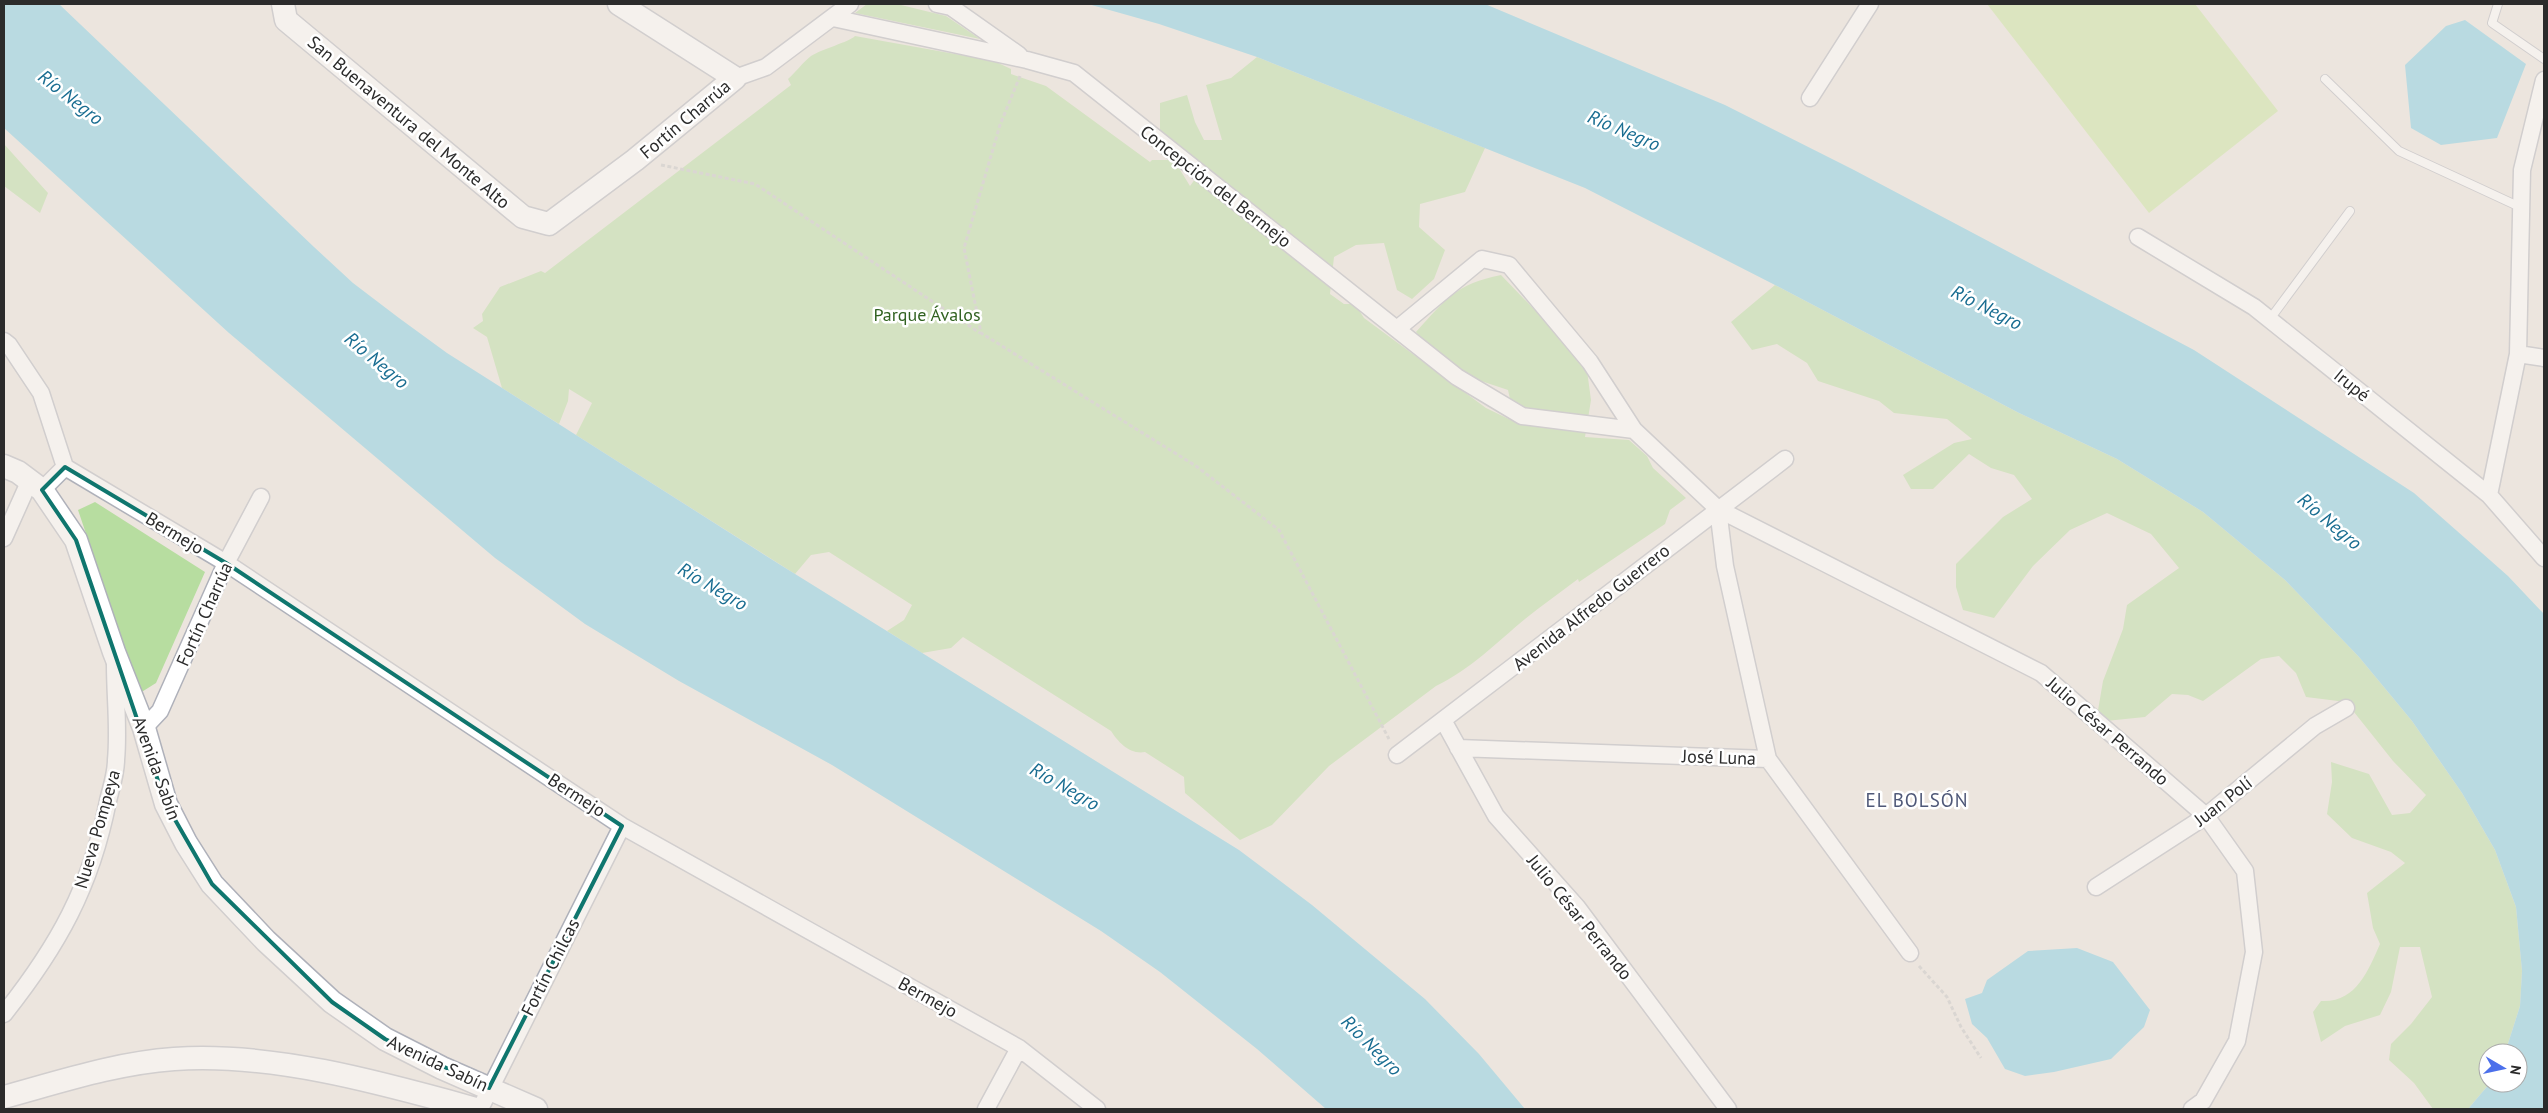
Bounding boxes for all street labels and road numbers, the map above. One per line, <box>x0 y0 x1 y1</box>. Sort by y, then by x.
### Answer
street label: San Buenaventura del Monte Alto <box>303 30 515 214</box>
street label: Fortín Charrúa <box>635 74 735 164</box>
street label: Concepción del Bermejo <box>1136 120 1296 252</box>
street label: Irupé <box>2329 363 2375 407</box>
street label: Bermejo <box>142 507 208 559</box>
street label: Avenida Alfredo Guerrero <box>1508 539 1674 675</box>
street label: Fortín Charrúa <box>171 559 237 669</box>
street label: Julio César Perrando <box>2041 671 2174 790</box>
street label: Avenida Sabín <box>128 713 186 823</box>
street label: José Luna <box>1681 744 1756 770</box>
street label: Nueva Pompeya <box>69 767 125 891</box>
street label: Bermejo <box>544 768 610 822</box>
street label: Juan Polí <box>2188 771 2257 832</box>
street label: Julio César Perrando <box>1522 849 1638 984</box>
street label: Fortín Chilcas <box>516 915 584 1019</box>
street label: Bermejo <box>894 971 962 1023</box>
street label: Avenida Sabín <box>384 1030 492 1096</box>

